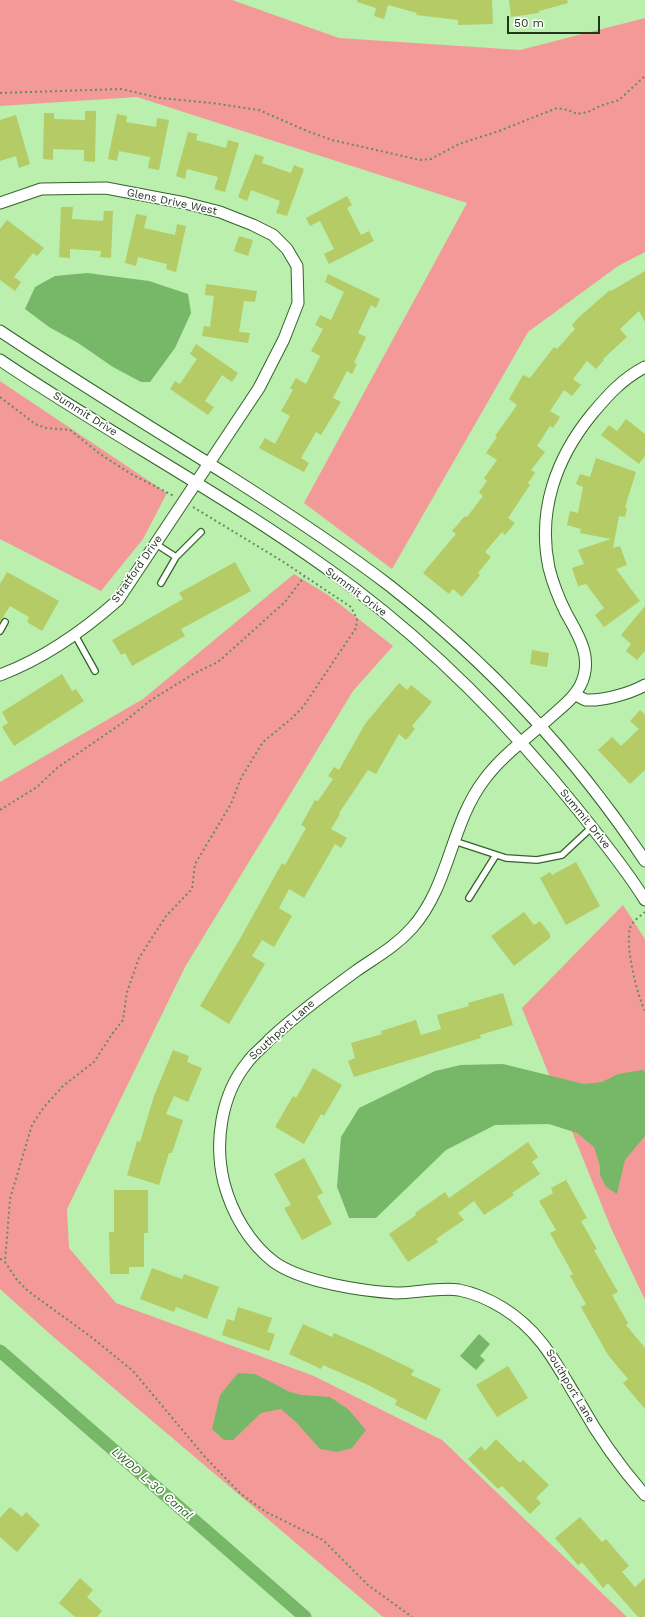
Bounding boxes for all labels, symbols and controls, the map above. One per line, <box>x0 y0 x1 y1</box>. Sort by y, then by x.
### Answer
scale bar <box>509 8 602 34</box>
text: 50 m <box>514 16 544 30</box>
street label: Glens Drive West <box>126 186 218 218</box>
street label: Summit Drive <box>50 389 120 439</box>
street label: Stratford Drive <box>109 533 165 605</box>
street label: Summit Drive <box>323 565 389 619</box>
street label: Summit Drive <box>557 786 613 852</box>
street label: Southport Lane <box>246 997 318 1063</box>
street label: Southport Lane <box>543 1347 597 1425</box>
water label: LWDD L-30 Canal <box>109 1445 195 1523</box>

